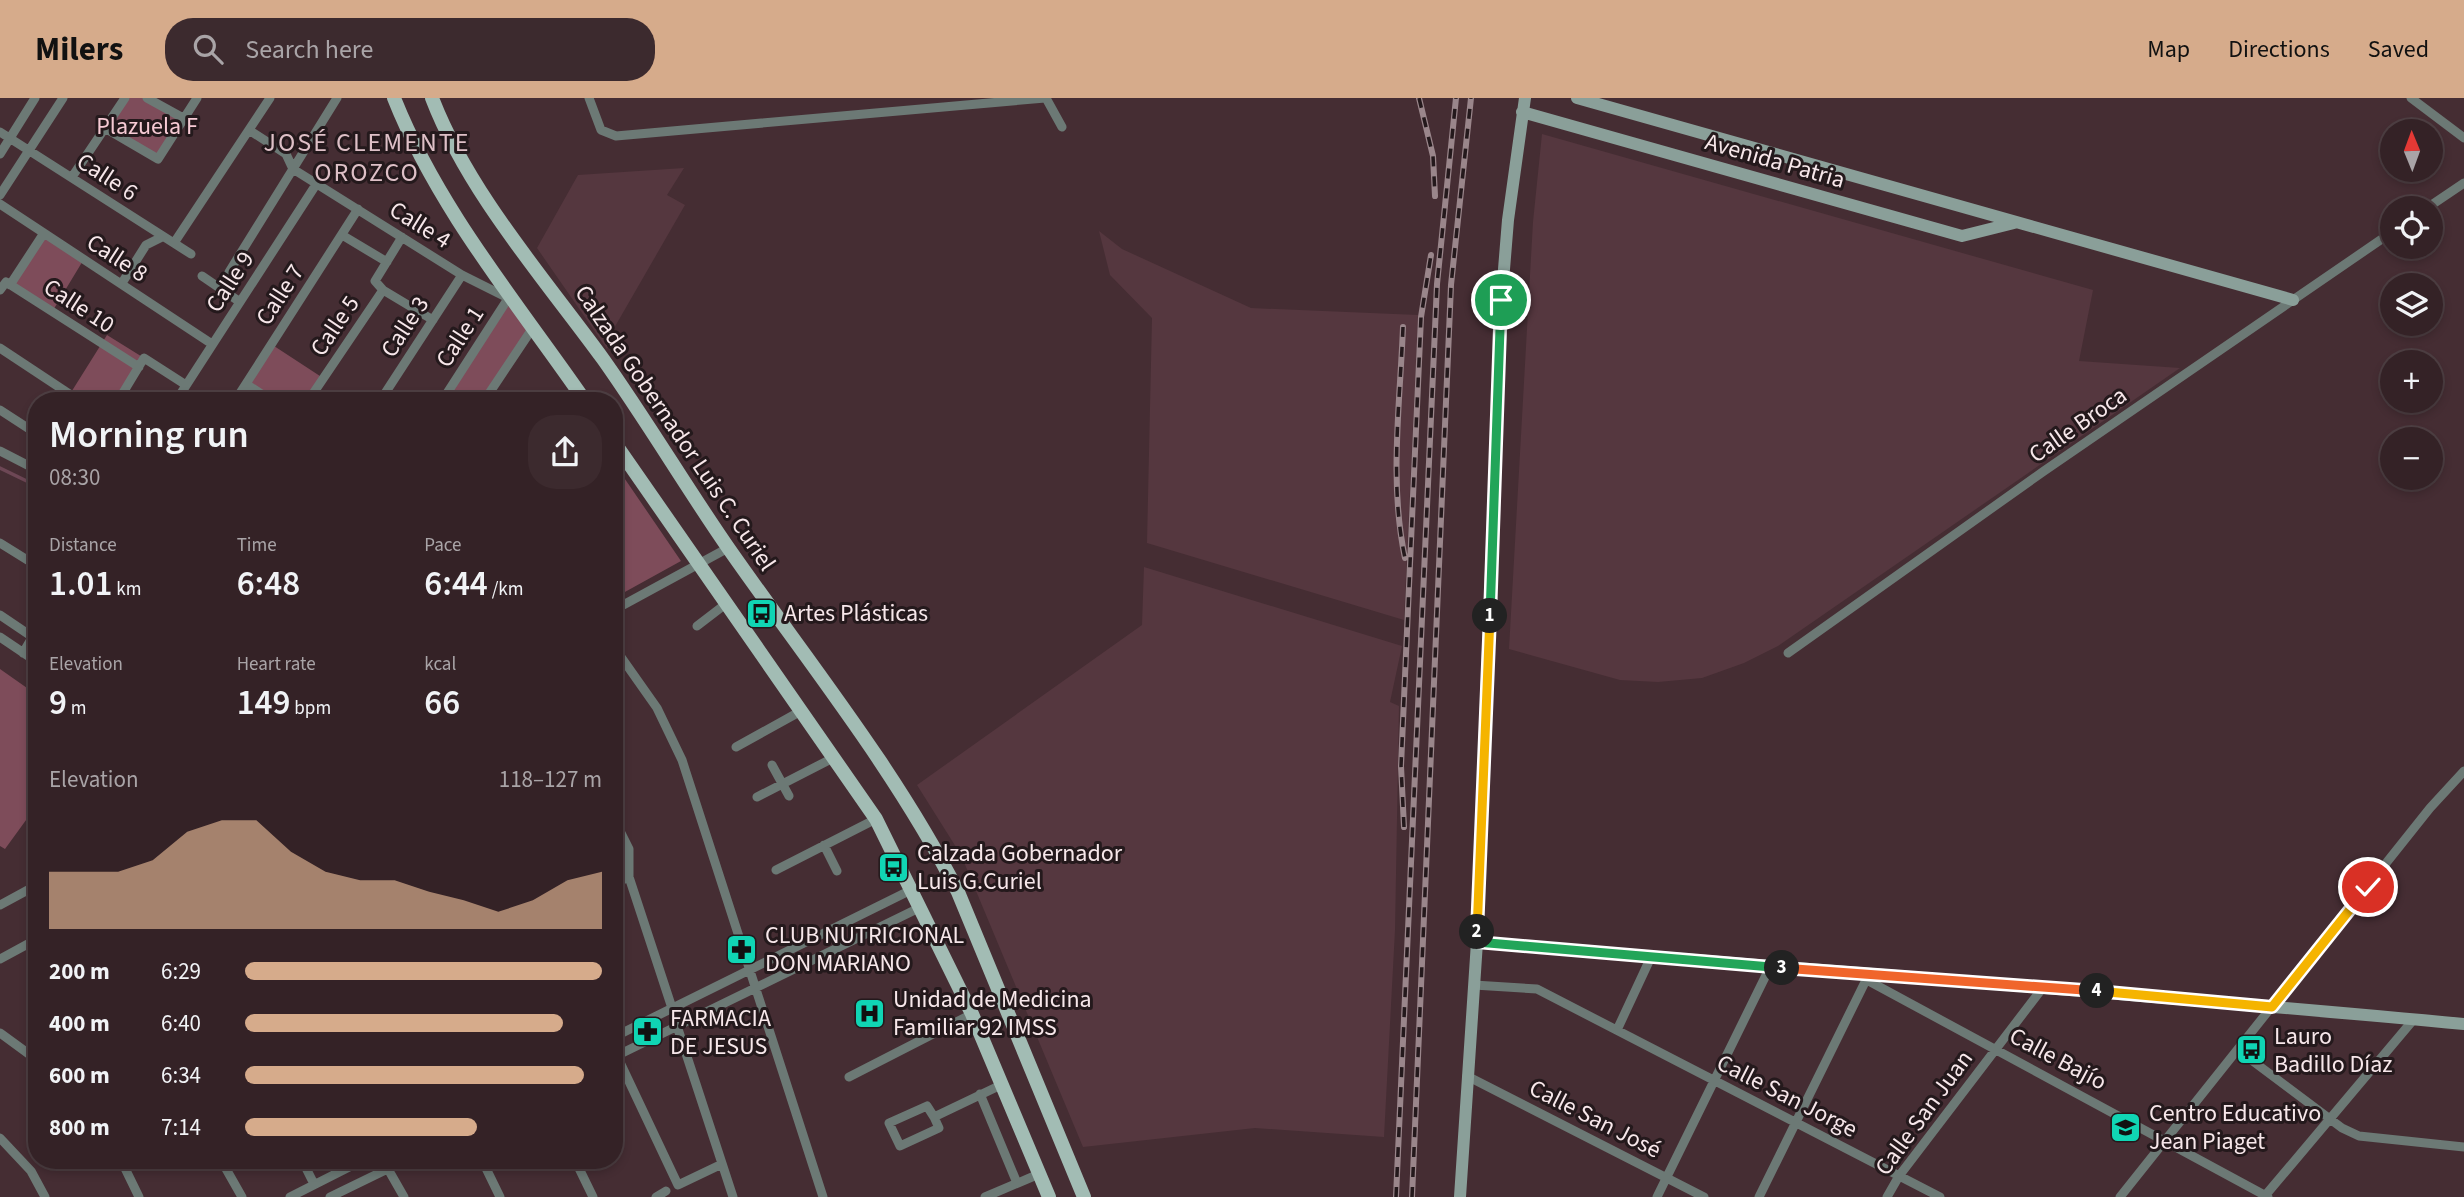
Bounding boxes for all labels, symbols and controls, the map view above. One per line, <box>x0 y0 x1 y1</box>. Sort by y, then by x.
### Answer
search box <box>165 18 655 81</box>
text: Milers <box>35 26 123 73</box>
icon: search <box>189 30 227 68</box>
text: Search here <box>245 31 373 68</box>
text: Map <box>2147 32 2190 67</box>
text: Directions <box>2228 32 2330 67</box>
text: Saved <box>2368 32 2429 67</box>
park label: Plazuela F <box>96 109 198 144</box>
north arrow <box>2380 119 2443 182</box>
map controls <box>2380 119 2443 490</box>
district label: JOSÉ CLEMENTE OROZCO <box>264 124 470 191</box>
street label: Avenida Patria <box>1701 124 1849 198</box>
street label: Calle 6 <box>70 144 144 210</box>
street label: Calle 4 <box>382 192 458 258</box>
button: locate <box>2380 196 2443 259</box>
street label: Calle 8 <box>80 225 154 291</box>
street label: Calle 9 <box>197 245 263 319</box>
street label: Calle 7 <box>247 258 313 332</box>
street label: Calle 10 <box>37 270 121 342</box>
pin <box>1471 270 1531 330</box>
button: layers <box>2380 273 2443 336</box>
street label: Calzada Gobernador Luis C. Curiel <box>566 278 784 578</box>
icon: arrive <box>1482 281 1520 319</box>
street label: Calle 5 <box>302 289 368 363</box>
street label: Calle 3 <box>372 290 438 364</box>
street label: Calle 1 <box>427 300 493 374</box>
button: + <box>2380 350 2443 413</box>
street label: Calle Broca <box>2022 378 2134 472</box>
text: Morning run <box>49 408 249 462</box>
button: share <box>528 415 602 489</box>
button: − <box>2380 427 2443 490</box>
text: 08:30 <box>49 461 100 494</box>
text: Distance <box>49 532 117 559</box>
text: Time <box>237 532 277 559</box>
text: Pace <box>424 532 462 559</box>
text: 1.01 <box>49 559 113 609</box>
text: 6:48 <box>237 559 300 609</box>
text: 6:44 <box>424 559 488 609</box>
text: km <box>113 576 141 603</box>
text: /km <box>488 576 523 603</box>
bus stop icon: Artes Plásticas <box>744 596 778 630</box>
place label: Artes Plásticas <box>784 596 928 631</box>
pin: 1 <box>1472 598 1508 634</box>
text: 1 <box>1484 602 1495 629</box>
text: Elevation <box>49 651 123 678</box>
text: Heart rate <box>237 651 316 678</box>
text: kcal <box>424 651 456 678</box>
text: 9 <box>49 678 67 728</box>
text: 149 <box>237 678 291 728</box>
text: 66 <box>424 678 460 728</box>
text: m <box>67 695 87 722</box>
text: bpm <box>291 695 331 722</box>
text: Elevation <box>49 763 139 796</box>
text: 118–127 m <box>499 763 602 796</box>
place label: Calzada Gobernador Luis G.Curiel <box>917 836 1123 899</box>
bus stop icon: Calzada Gobernador Luis G.Curiel <box>877 850 911 884</box>
pin <box>2338 857 2398 917</box>
icon: check <box>2349 868 2387 906</box>
pin: 2 <box>1460 914 1494 950</box>
place label: CLUB NUTRICIONAL DON MARIANO <box>765 918 964 981</box>
text: 2 <box>1471 918 1482 945</box>
pharmacy icon: CLUB NUTRICIONAL DON MARIANO <box>725 932 759 966</box>
pin: 3 <box>1764 950 1800 986</box>
text: 3 <box>1776 954 1787 981</box>
text: 200 m <box>49 955 110 988</box>
text: 6:29 <box>161 955 201 988</box>
pin: 4 <box>2080 974 2114 1008</box>
text: 4 <box>2091 977 2102 1004</box>
place label: Unidad de Medicina Familiar 92 IMSS <box>893 982 1092 1045</box>
hospital icon: Unidad de Medicina Familiar 92 IMSS <box>853 996 887 1030</box>
place label: FARMACIA DE JESUS <box>670 1001 771 1064</box>
text: 400 m <box>49 1007 110 1040</box>
text: 6:40 <box>161 1007 201 1040</box>
pharmacy icon: FARMACIA DE JESUS <box>630 1015 664 1049</box>
street label: Calle Bajío <box>2003 1019 2113 1099</box>
place label: Lauro Badillo Díaz <box>2274 1019 2392 1082</box>
bus stop icon: Lauro Badillo Díaz <box>2234 1033 2268 1067</box>
street label: Calle San Juan <box>1867 1043 1981 1183</box>
street label: Calle San Jorge <box>1711 1045 1863 1147</box>
text: 600 m <box>49 1059 110 1092</box>
text: 6:34 <box>161 1059 201 1092</box>
street label: Calle San José <box>1523 1071 1667 1167</box>
place label: Centro Educativo Jean Piaget <box>2149 1096 2321 1159</box>
school or university icon: Centro Educativo Jean Piaget <box>2109 1110 2143 1144</box>
text: 800 m <box>49 1111 110 1144</box>
text: 7:14 <box>161 1111 201 1144</box>

